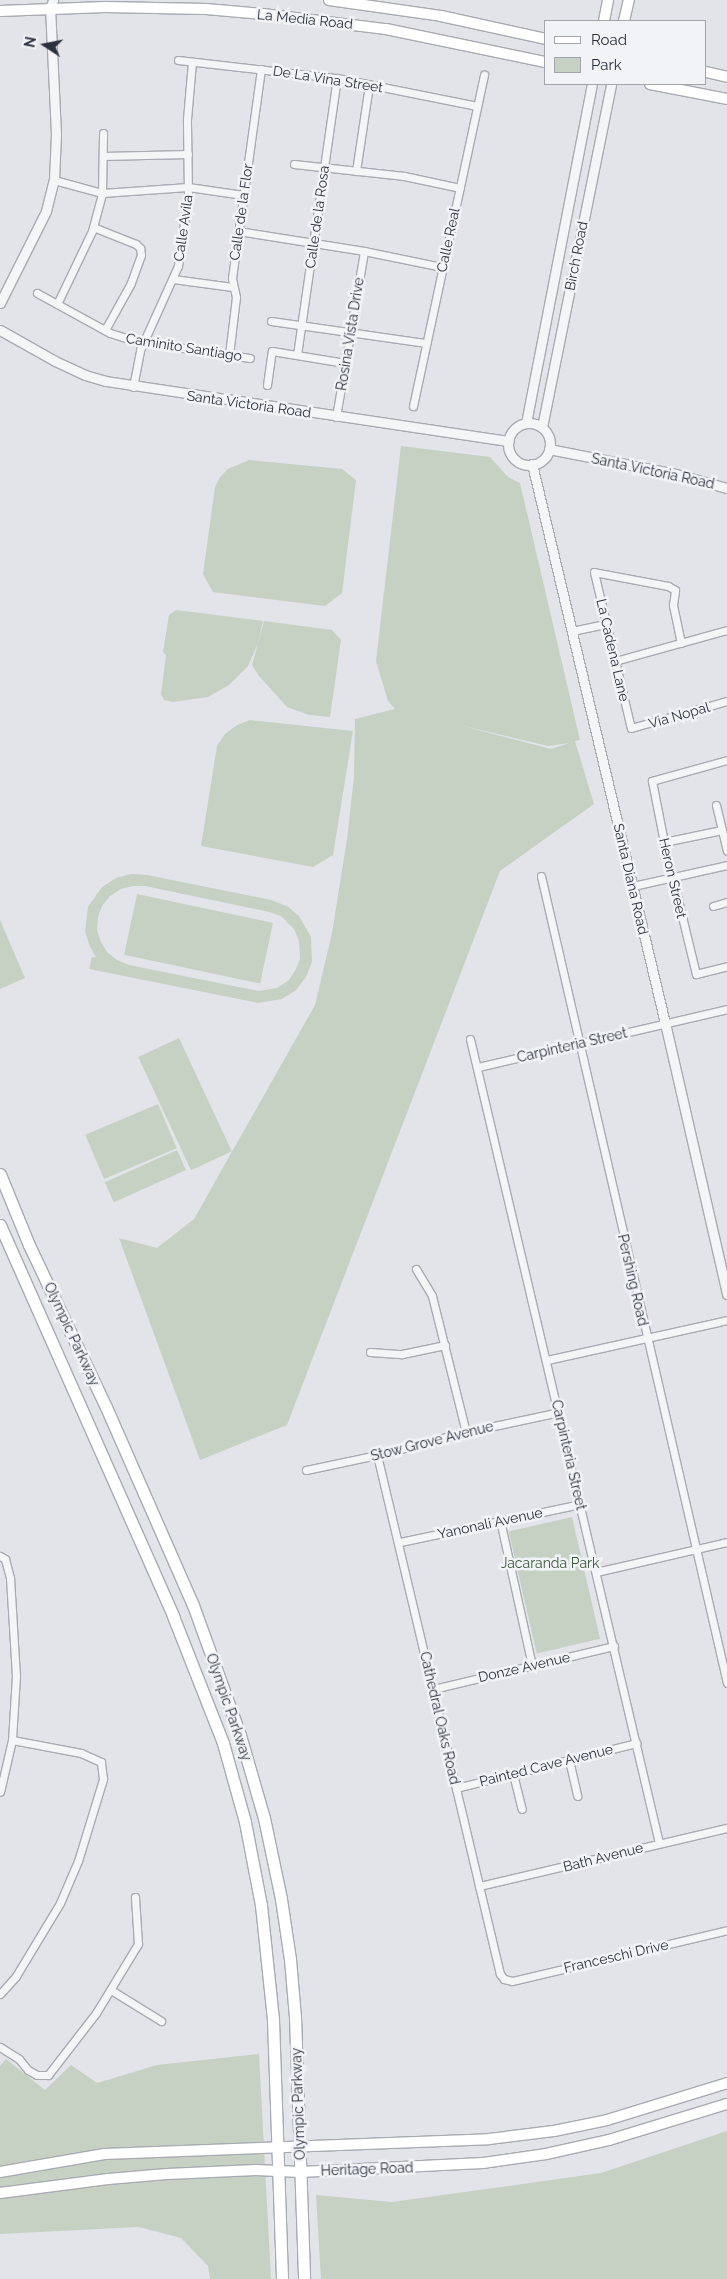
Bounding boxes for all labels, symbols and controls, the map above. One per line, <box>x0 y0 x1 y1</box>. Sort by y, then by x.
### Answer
street label: La Media Road <box>256 6 354 32</box>
north arrow <box>20 20 70 70</box>
legend <box>544 20 707 85</box>
text: Road <box>591 31 627 49</box>
text: N <box>21 35 39 49</box>
text: Park <box>591 56 622 74</box>
street label: De La Vina Street <box>271 62 385 96</box>
street label: Calle de la Flor <box>226 163 256 261</box>
street label: Calle de la Rosa <box>301 164 333 270</box>
street label: Calle Avila <box>170 193 196 263</box>
street label: Calle Real <box>433 206 463 274</box>
street label: Birch Road <box>561 220 591 292</box>
street label: Rosina Vista Drive <box>333 276 367 392</box>
street label: Caminito Santiago <box>125 330 243 364</box>
street label: Santa Victoria Road <box>185 387 313 421</box>
street label: Santa Victoria Road <box>590 450 716 492</box>
street label: La Cadena Lane <box>593 597 633 703</box>
street label: Via Nopal <box>646 698 712 732</box>
street label: Santa Diana Road <box>610 822 652 936</box>
street label: Heron Street <box>656 836 690 920</box>
street label: Carpinteria Street <box>515 1024 629 1066</box>
street label: Pershing Road <box>614 1232 652 1328</box>
street label: Olympic Parkway <box>41 1280 103 1388</box>
street label: Carpinteria Street <box>548 1398 590 1512</box>
street label: Stow Grove Avenue <box>368 1418 496 1464</box>
street label: Yanonali Avenue <box>436 1504 544 1542</box>
park label: Jacaranda Park <box>501 1555 599 1571</box>
street label: Donze Avenue <box>476 1648 572 1686</box>
street label: Cathedral Oaks Road <box>416 1650 464 1786</box>
street label: Olympic Parkway <box>203 1651 255 1763</box>
street label: Painted Cave Avenue <box>477 1740 615 1790</box>
street label: Bath Avenue <box>561 1839 645 1875</box>
street label: Franceschi Drive <box>562 1936 670 1976</box>
street label: Olympic Parkway <box>288 2048 308 2160</box>
street label: Heritage Road <box>320 2159 414 2179</box>

